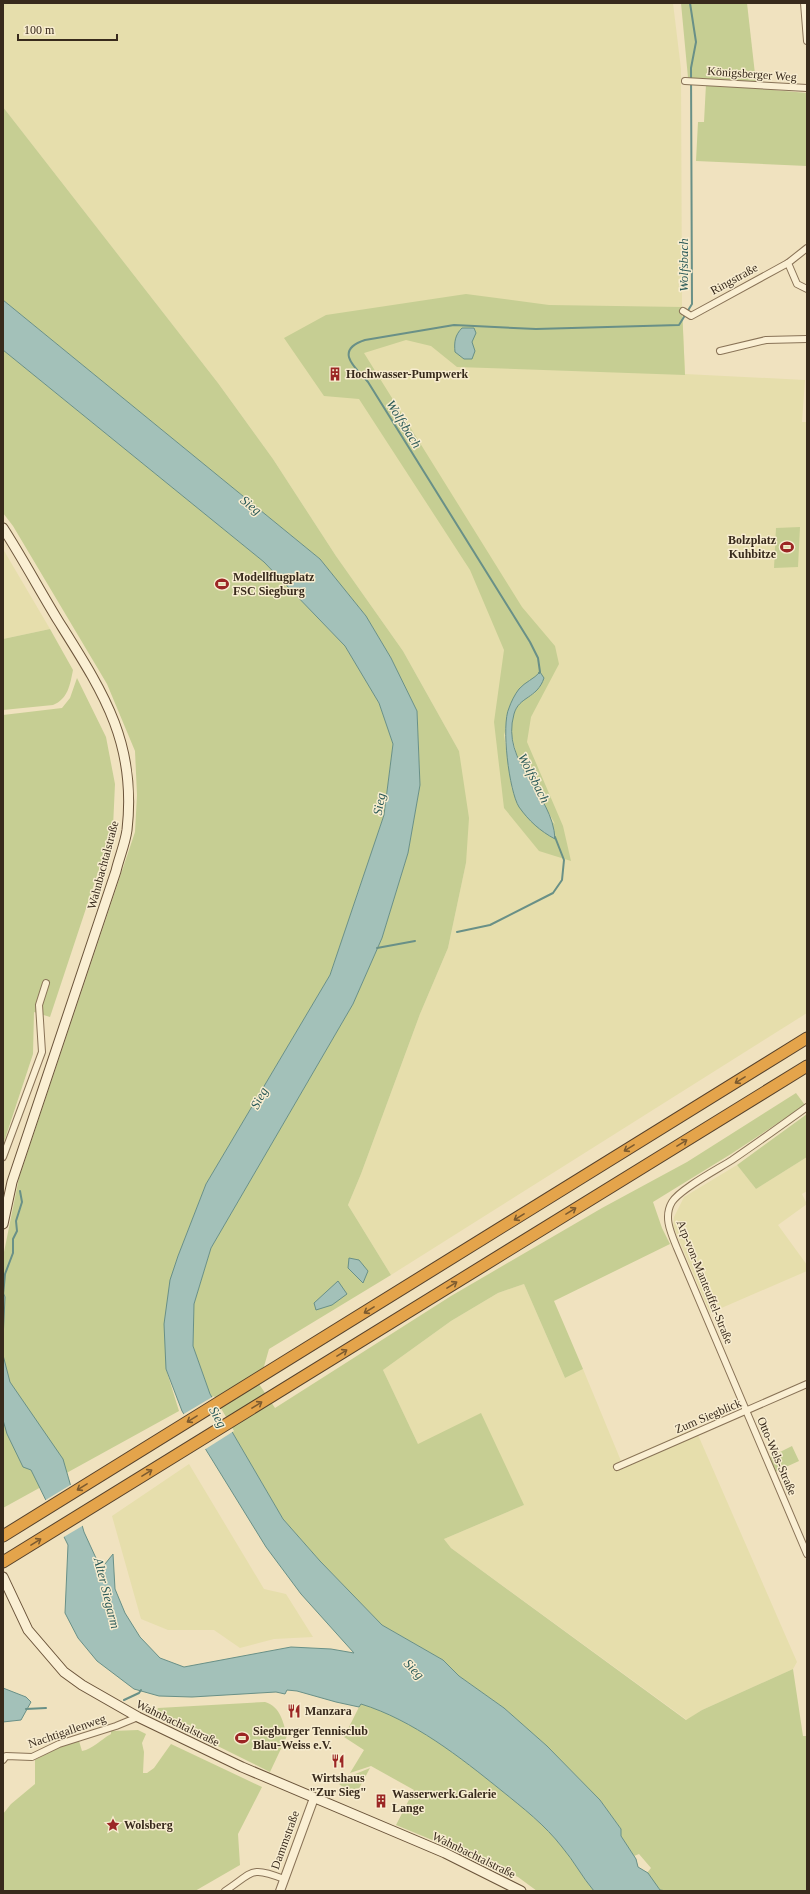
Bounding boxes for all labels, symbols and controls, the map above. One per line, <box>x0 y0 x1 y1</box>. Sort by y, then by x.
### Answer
scale bar <box>18 16 117 42</box>
text: 100 m <box>24 23 55 37</box>
street label: Königsberger Weg <box>707 64 797 84</box>
water label: Wolfsbach <box>676 238 691 292</box>
street label: Ringstraße <box>708 260 760 298</box>
building icon: Hochwasser-Pumpwerk <box>327 366 343 382</box>
place label: Hochwasser-Pumpwerk <box>346 367 469 381</box>
water label: Wolfsbach <box>383 397 425 451</box>
water label: Sieg <box>238 492 265 518</box>
place label: Bolzplatz Kuhbitze <box>728 533 777 561</box>
sports icon: Bolzplatz Kuhbitze <box>779 539 795 555</box>
place label: Modellflugplatz FSC Siegburg <box>233 570 315 598</box>
sports icon: Modellflugplatz FSC Siegburg <box>214 576 230 592</box>
water label: Wolfsbach <box>515 751 553 805</box>
water label: Sieg <box>370 791 388 816</box>
street label: Wahnbachtalstraße <box>84 819 122 911</box>
one-way arrow <box>734 1076 746 1084</box>
water label: Sieg <box>247 1084 271 1111</box>
one-way arrow <box>676 1139 687 1147</box>
one-way arrow <box>623 1145 635 1153</box>
one-way arrow <box>565 1207 576 1215</box>
one-way arrow <box>514 1213 525 1221</box>
street label: Arp-von-Manteuffel-Straße <box>674 1218 736 1346</box>
one-way arrow <box>446 1280 458 1288</box>
one-way arrow <box>363 1306 375 1314</box>
one-way arrow <box>336 1349 347 1357</box>
street label: Zum Siegblick <box>673 1396 743 1436</box>
one-way arrow <box>251 1401 262 1409</box>
water label: Sieg <box>206 1404 230 1431</box>
street label: Otto-Wels-Straße <box>754 1415 800 1497</box>
one-way arrow <box>186 1416 198 1424</box>
one-way arrow <box>141 1469 153 1477</box>
one-way arrow <box>76 1484 88 1492</box>
one-way arrow <box>30 1537 42 1545</box>
water label: Alter Siegarm <box>91 1555 123 1630</box>
water label: Sieg <box>401 1656 428 1683</box>
street label: Wahnbachtalstraße <box>134 1697 222 1749</box>
restaurant icon: Manzara <box>286 1703 302 1719</box>
place label: Manzara <box>305 1704 352 1718</box>
street label: Nachtigallenweg <box>26 1711 108 1751</box>
place label: Siegburger Tennisclub Blau-Weiss e.V. <box>253 1724 368 1752</box>
sports icon: Siegburger Tennisclub Blau-Weiss e.V. <box>234 1730 250 1746</box>
restaurant icon: Wirtshaus "Zur Sieg" <box>330 1753 346 1769</box>
place label: Wirtshaus "Zur Sieg" <box>309 1771 367 1799</box>
place label: Wasserwerk.Galerie Lange <box>392 1787 497 1815</box>
building icon: Wasserwerk.Galerie Lange <box>373 1793 389 1809</box>
street label: Dammstraße <box>268 1809 302 1871</box>
place icon: Wolsberg <box>105 1817 121 1833</box>
place label: Wolsberg <box>124 1818 173 1832</box>
street label: Wahnbachtalstraße <box>430 1829 518 1881</box>

